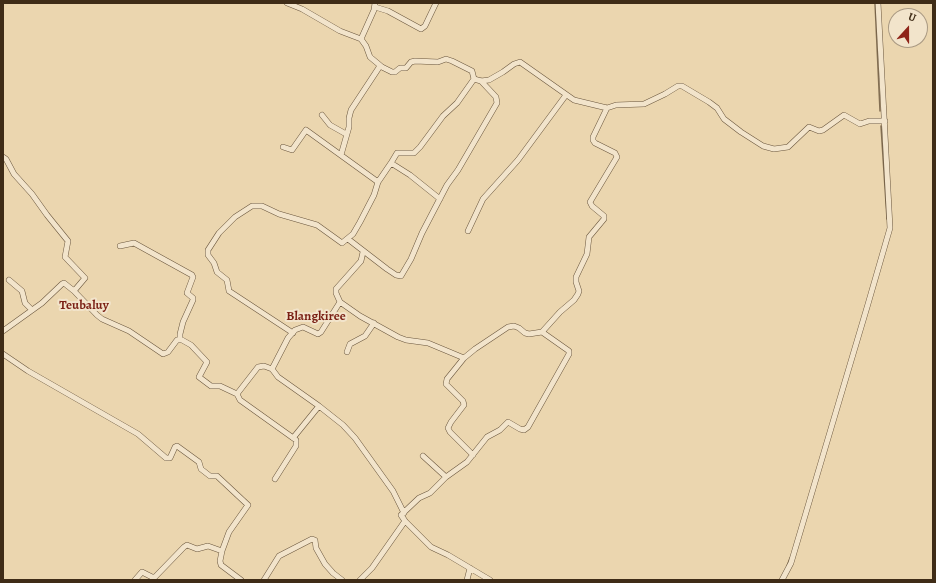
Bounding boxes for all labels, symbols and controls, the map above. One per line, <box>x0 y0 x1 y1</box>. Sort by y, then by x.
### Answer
north arrow <box>888 8 928 48</box>
text: U <box>906 9 918 26</box>
district label: Teubaluy <box>59 298 109 314</box>
district label: Blangkiree <box>286 309 346 325</box>

